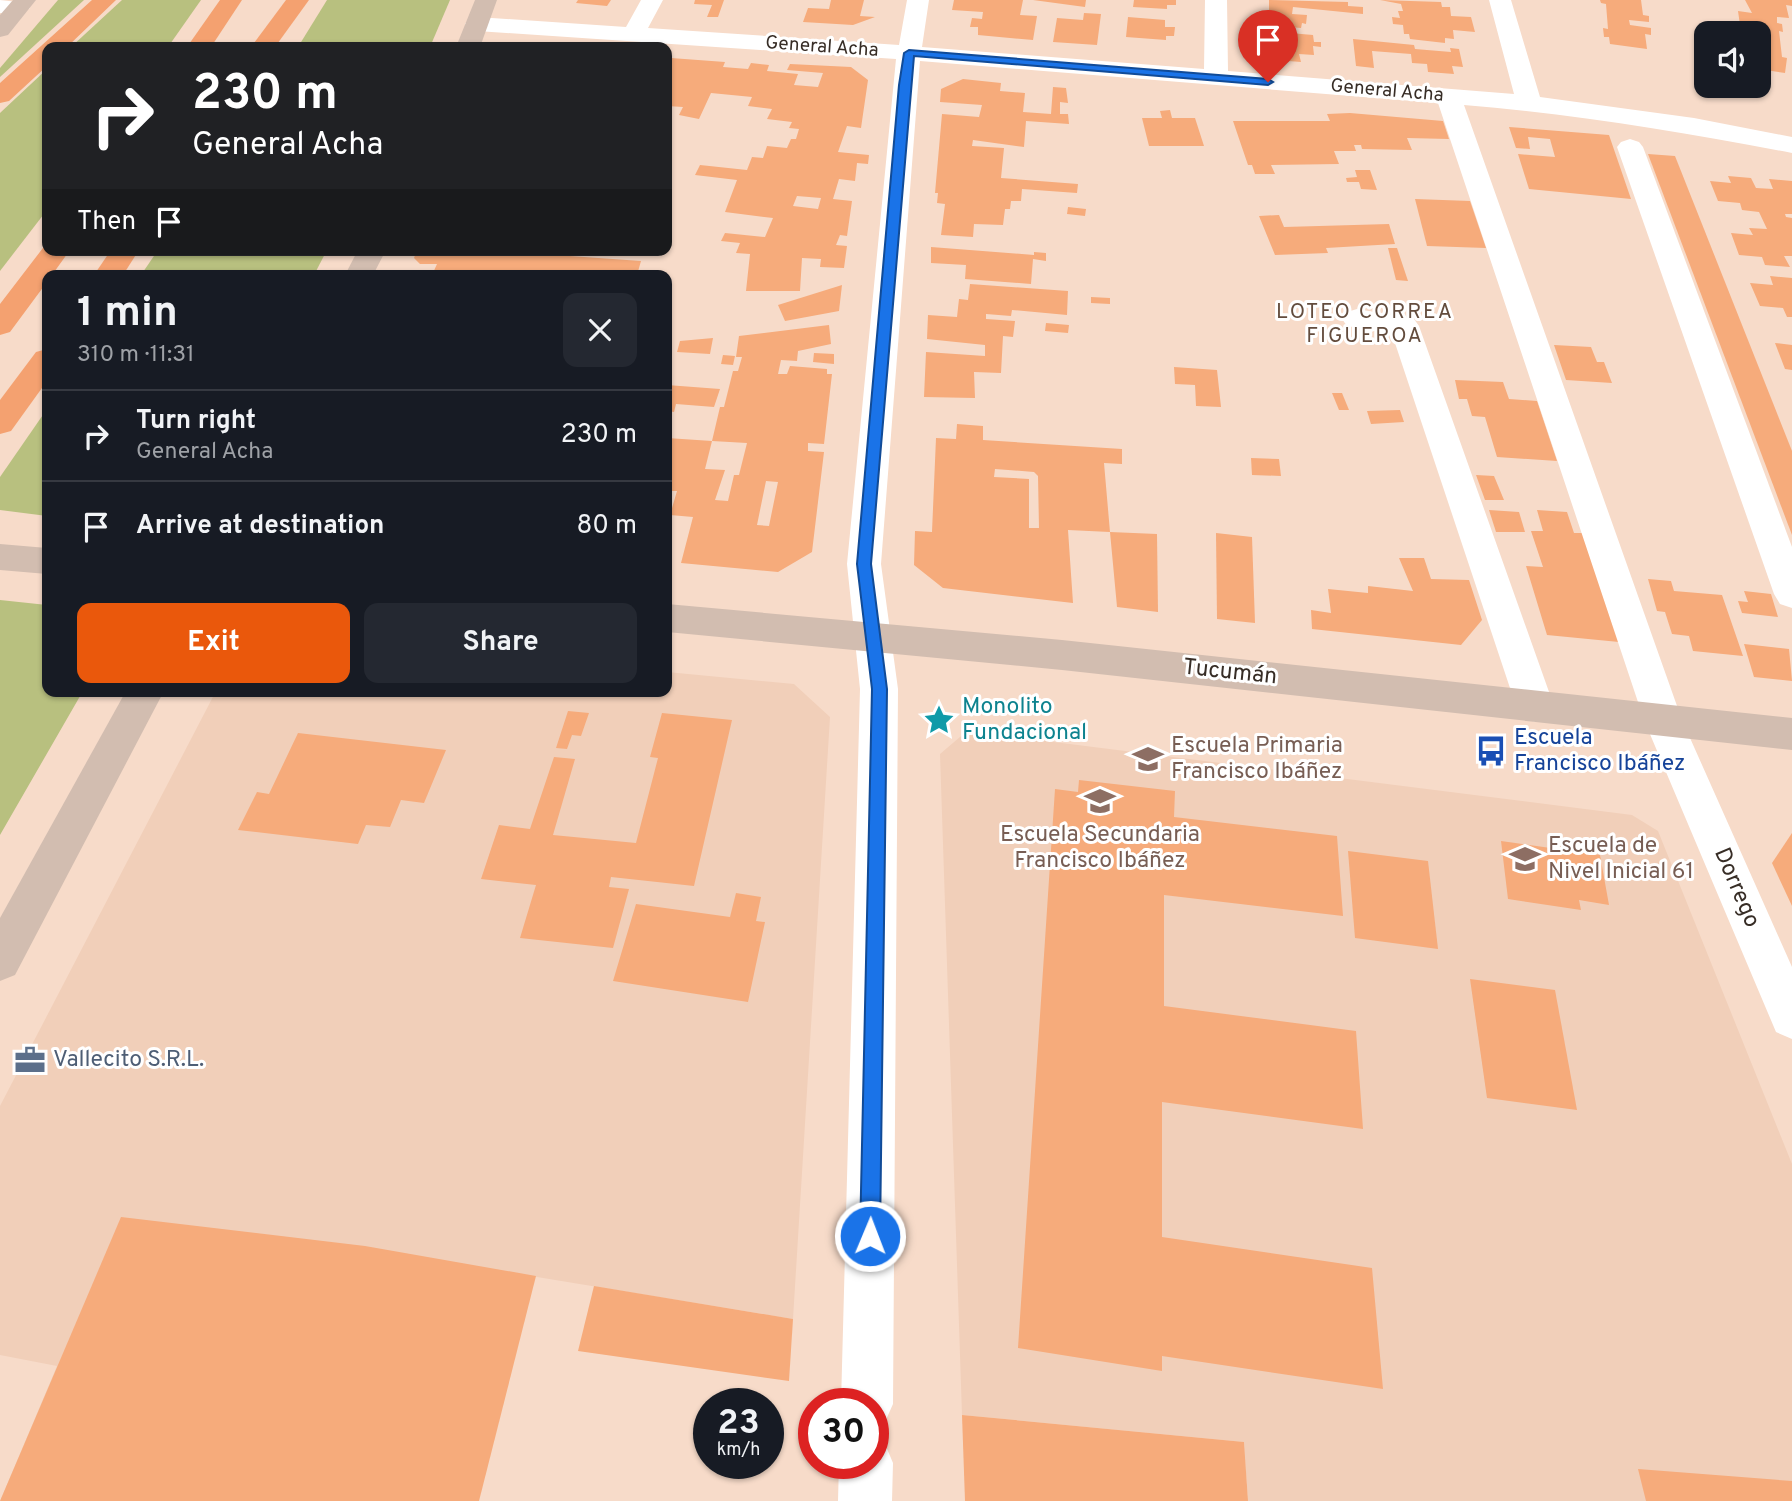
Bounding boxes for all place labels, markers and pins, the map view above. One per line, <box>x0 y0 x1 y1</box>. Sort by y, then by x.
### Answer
pin <box>1238 10 1298 82</box>
place label: Monolito Fundacional <box>962 693 1087 748</box>
place icon: Monolito Fundacional <box>922 703 956 737</box>
place label: Escuela Francisco Ibáñez <box>1514 724 1685 779</box>
place label: Escuela Primaria Francisco Ibáñez <box>1171 732 1343 787</box>
bus stop icon: Escuela Francisco Ibáñez <box>1474 734 1508 768</box>
school or university icon: Escuela Primaria Francisco Ibáñez <box>1131 742 1165 776</box>
school or university icon: Escuela Secundaria Francisco Ibáñez <box>1083 784 1117 818</box>
place label: Escuela Secundaria Francisco Ibáñez <box>1000 821 1200 876</box>
place label: Escuela de Nivel Inicial 61 <box>1548 832 1694 887</box>
school or university icon: Escuela de Nivel Inicial 61 <box>1508 842 1542 876</box>
office icon: Vallecito S.R.L. <box>13 1043 47 1077</box>
place label: Vallecito S.R.L. <box>53 1046 204 1075</box>

